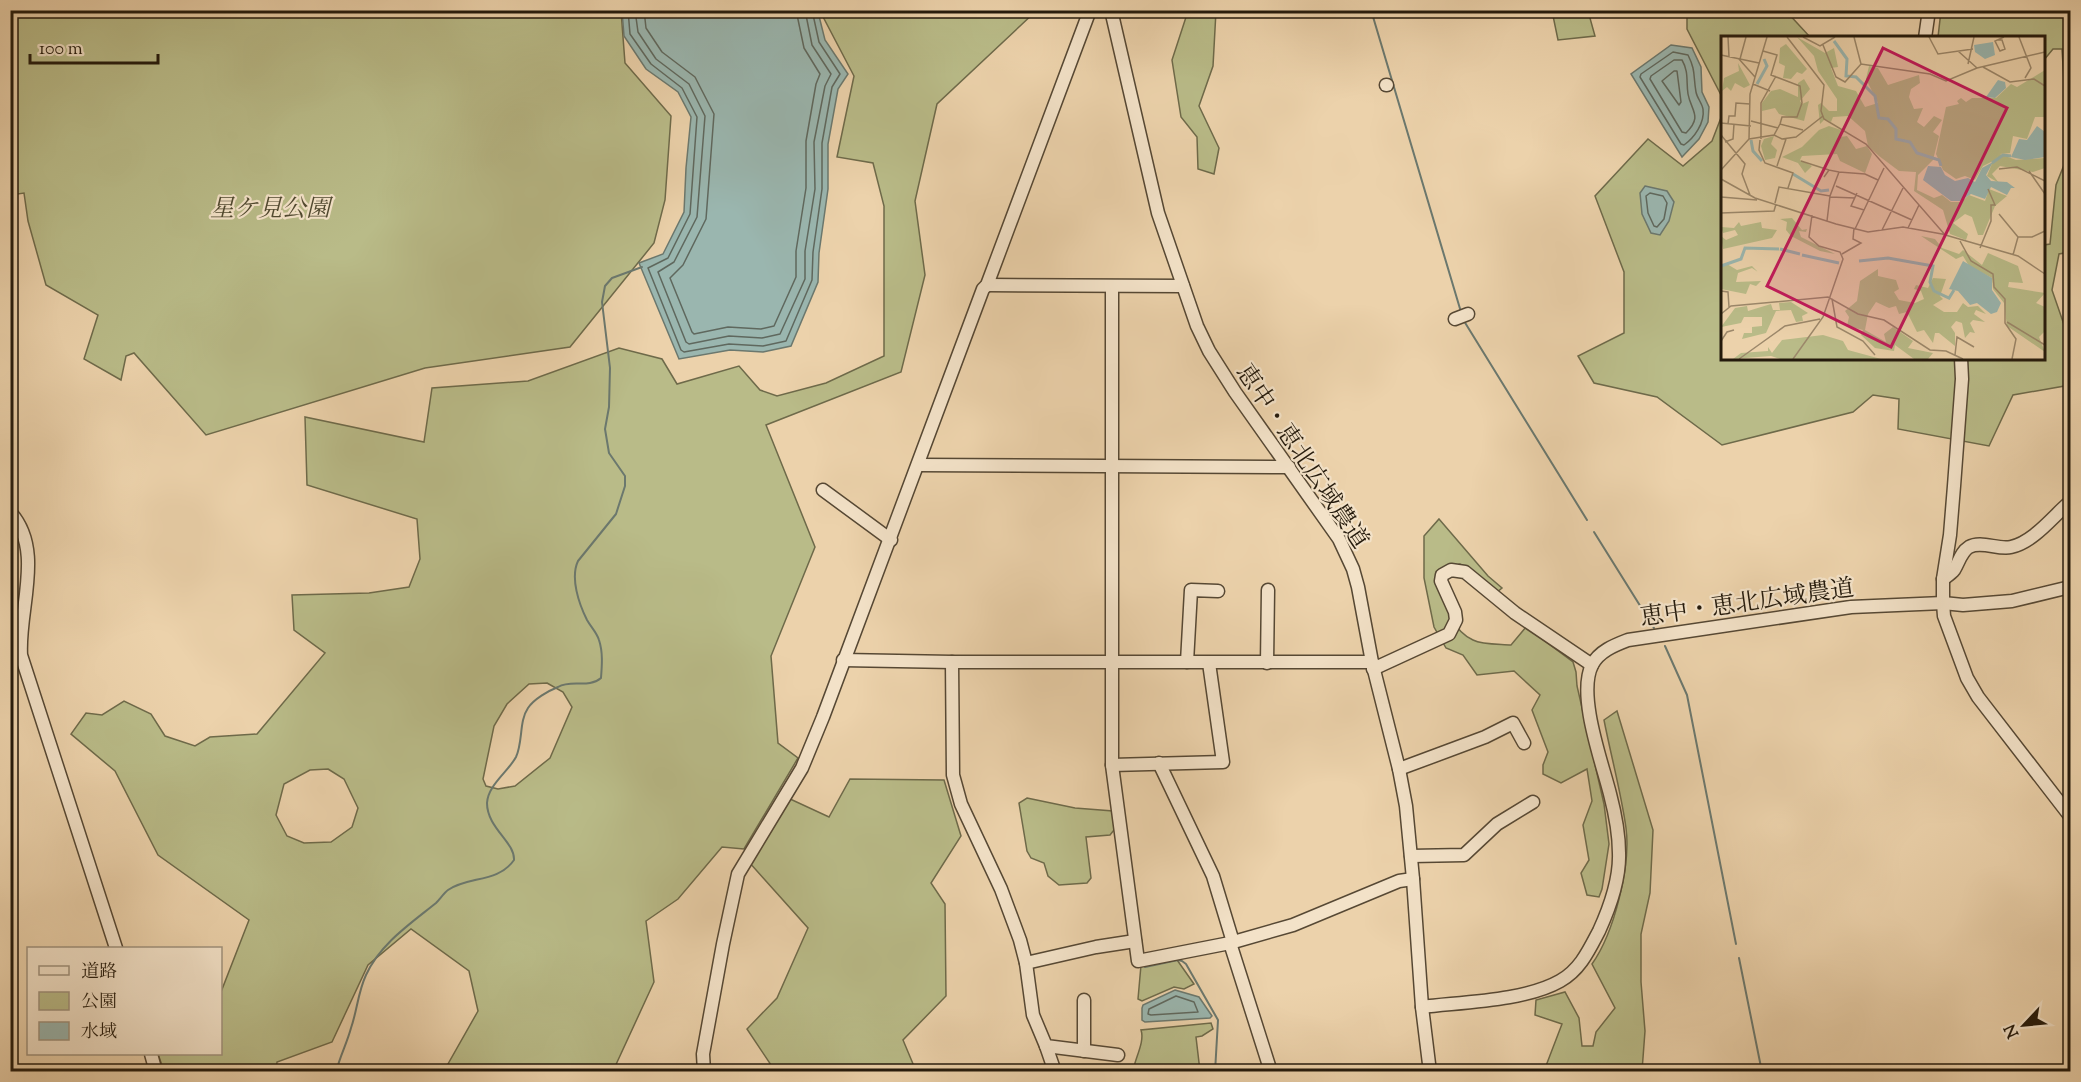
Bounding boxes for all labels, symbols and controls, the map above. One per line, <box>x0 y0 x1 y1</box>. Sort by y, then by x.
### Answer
scale bar <box>30 27 158 65</box>
inset map <box>1721 36 2045 360</box>
text: 100 m <box>39 37 83 63</box>
park label: 星ケ見公園 <box>210 193 334 227</box>
street label: 恵中・恵北広域農道 <box>1227 358 1376 556</box>
street label: 恵中・恵北広域農道 <box>1638 572 1857 636</box>
legend <box>27 947 222 1055</box>
text: 道路 <box>81 960 117 986</box>
text: 公園 <box>81 990 117 1016</box>
north arrow <box>1994 995 2054 1055</box>
text: N <box>2000 1019 2026 1041</box>
text: 水域 <box>81 1020 117 1046</box>

